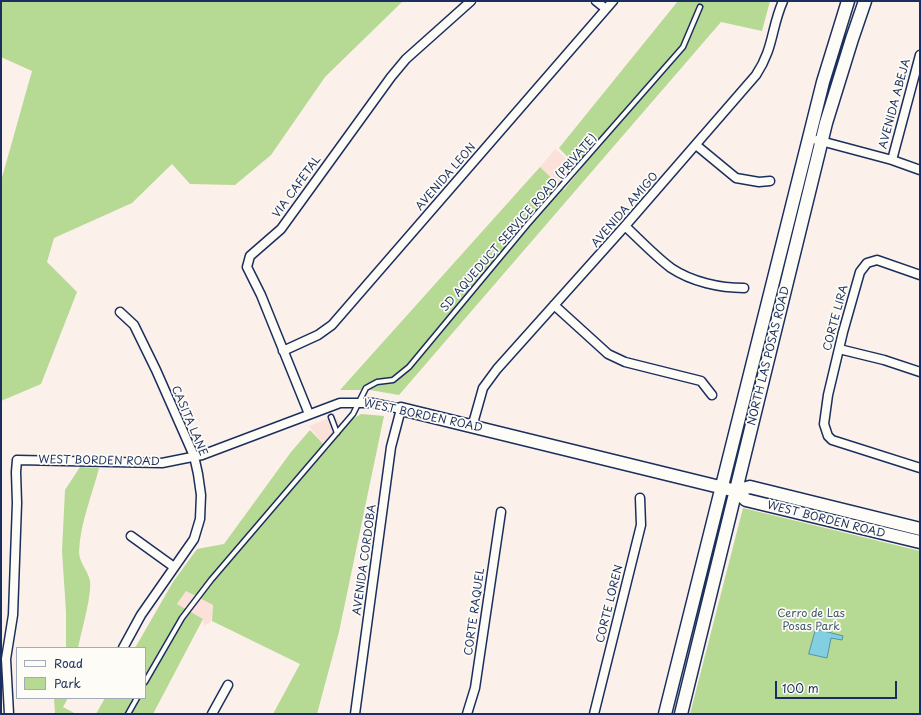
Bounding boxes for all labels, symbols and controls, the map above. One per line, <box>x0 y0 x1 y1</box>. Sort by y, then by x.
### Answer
street label: AVENIDA ABEJA <box>877 58 913 150</box>
street label: SD AQUEDUCT SERVICE ROAD (PRIVATE) <box>438 132 600 314</box>
street label: AVENIDA LEON <box>413 141 479 213</box>
street label: VIA CAFETAL <box>270 153 324 221</box>
street label: AVENIDA AMIGO <box>589 170 661 250</box>
street label: CORTE LIRA <box>821 284 851 352</box>
street label: NORTH LAS POSAS ROAD <box>745 285 793 427</box>
street label: CASITA LANE <box>168 384 210 458</box>
street label: WEST BORDEN ROAD <box>362 397 484 435</box>
street label: WEST BORDEN ROAD <box>38 453 160 469</box>
street label: WEST BORDEN ROAD <box>766 499 886 541</box>
street label: AVENIDA CORDOBA <box>351 504 379 616</box>
street label: CORTE LOREN <box>594 564 626 644</box>
street label: CORTE RAQUEL <box>462 567 488 657</box>
park label: Cerro de Las Posas Park <box>777 607 845 633</box>
legend <box>16 647 146 699</box>
text: Road <box>54 654 83 672</box>
scale bar <box>777 673 899 699</box>
text: Park <box>54 674 81 692</box>
text: 100 m <box>782 679 819 697</box>

